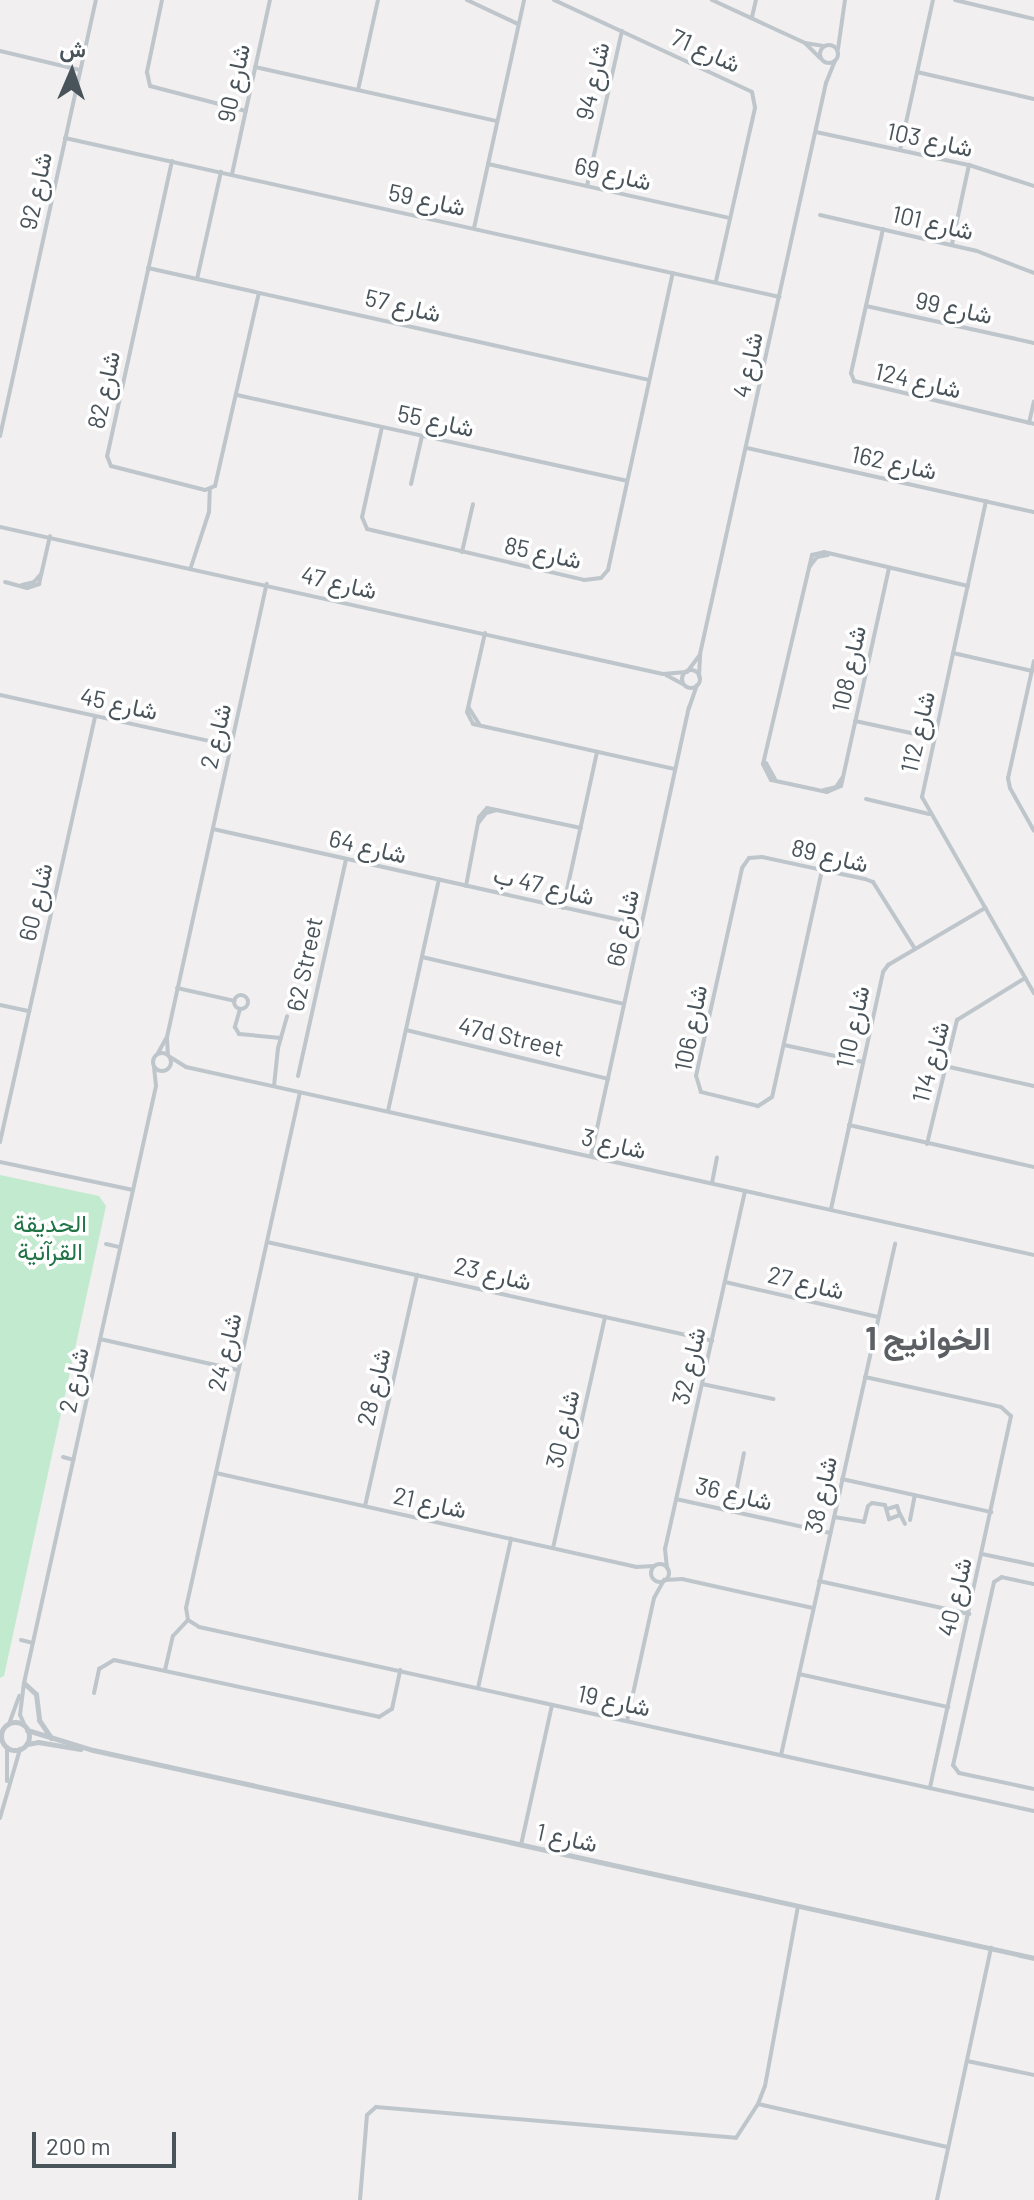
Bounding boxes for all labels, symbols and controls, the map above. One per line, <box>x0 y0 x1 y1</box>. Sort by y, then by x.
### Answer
street label: شارع 71 <box>667 22 745 78</box>
north arrow <box>32 32 112 112</box>
text: ش <box>59 35 87 61</box>
street label: شارع 94 <box>569 39 615 123</box>
street label: شارع 90 <box>211 41 255 125</box>
street label: شارع 103 <box>884 116 976 162</box>
street label: شارع 92 <box>13 150 57 232</box>
street label: شارع 69 <box>572 150 654 196</box>
street label: شارع 59 <box>386 177 468 221</box>
street label: شارع 101 <box>889 199 977 245</box>
street label: شارع 57 <box>362 282 444 328</box>
street label: شارع 99 <box>913 285 995 329</box>
street label: شارع 4 <box>726 330 768 400</box>
street label: شارع 82 <box>81 349 125 431</box>
street label: شارع 124 <box>872 356 964 404</box>
street label: شارع 55 <box>395 398 477 442</box>
street label: شارع 162 <box>849 439 939 485</box>
street label: شارع 85 <box>502 530 584 574</box>
street label: شارع 47 <box>298 559 380 605</box>
street label: شارع 108 <box>825 623 871 715</box>
street label: شارع 45 <box>78 681 160 725</box>
street label: شارع 112 <box>894 688 940 776</box>
street label: شارع 2 <box>194 701 236 771</box>
street label: شارع 64 <box>326 823 410 869</box>
street label: شارع 89 <box>789 832 871 878</box>
street label: شارع 47 ب <box>491 859 597 911</box>
street label: شارع 60 <box>12 860 58 944</box>
street label: شارع 66 <box>600 887 644 969</box>
street label: 62 Street <box>280 914 328 1014</box>
street label: شارع 106 <box>668 982 712 1074</box>
street label: شارع 110 <box>829 983 875 1071</box>
street label: 47d Street <box>455 1010 567 1062</box>
street label: شارع 114 <box>905 1018 955 1106</box>
street label: شارع 3 <box>579 1122 649 1164</box>
park label: الحديقة القرآنية <box>13 1209 87 1265</box>
street label: شارع 23 <box>452 1250 534 1296</box>
street label: شارع 27 <box>765 1259 847 1305</box>
street label: شارع 24 <box>201 1310 247 1394</box>
district label: الخوانيج 1 <box>865 1318 991 1356</box>
street label: شارع 32 <box>665 1325 711 1407</box>
street label: شارع 2 <box>52 1345 94 1415</box>
street label: شارع 28 <box>350 1346 396 1428</box>
street label: شارع 30 <box>539 1387 585 1471</box>
street label: شارع 38 <box>798 1454 842 1536</box>
street label: شارع 36 <box>693 1470 775 1516</box>
street label: شارع 21 <box>391 1480 469 1524</box>
street label: شارع 40 <box>931 1555 977 1639</box>
street label: شارع 19 <box>575 1678 653 1722</box>
street label: شارع 1 <box>534 1817 600 1857</box>
scale bar <box>36 2116 180 2166</box>
text: 200 m <box>46 2131 111 2160</box>

